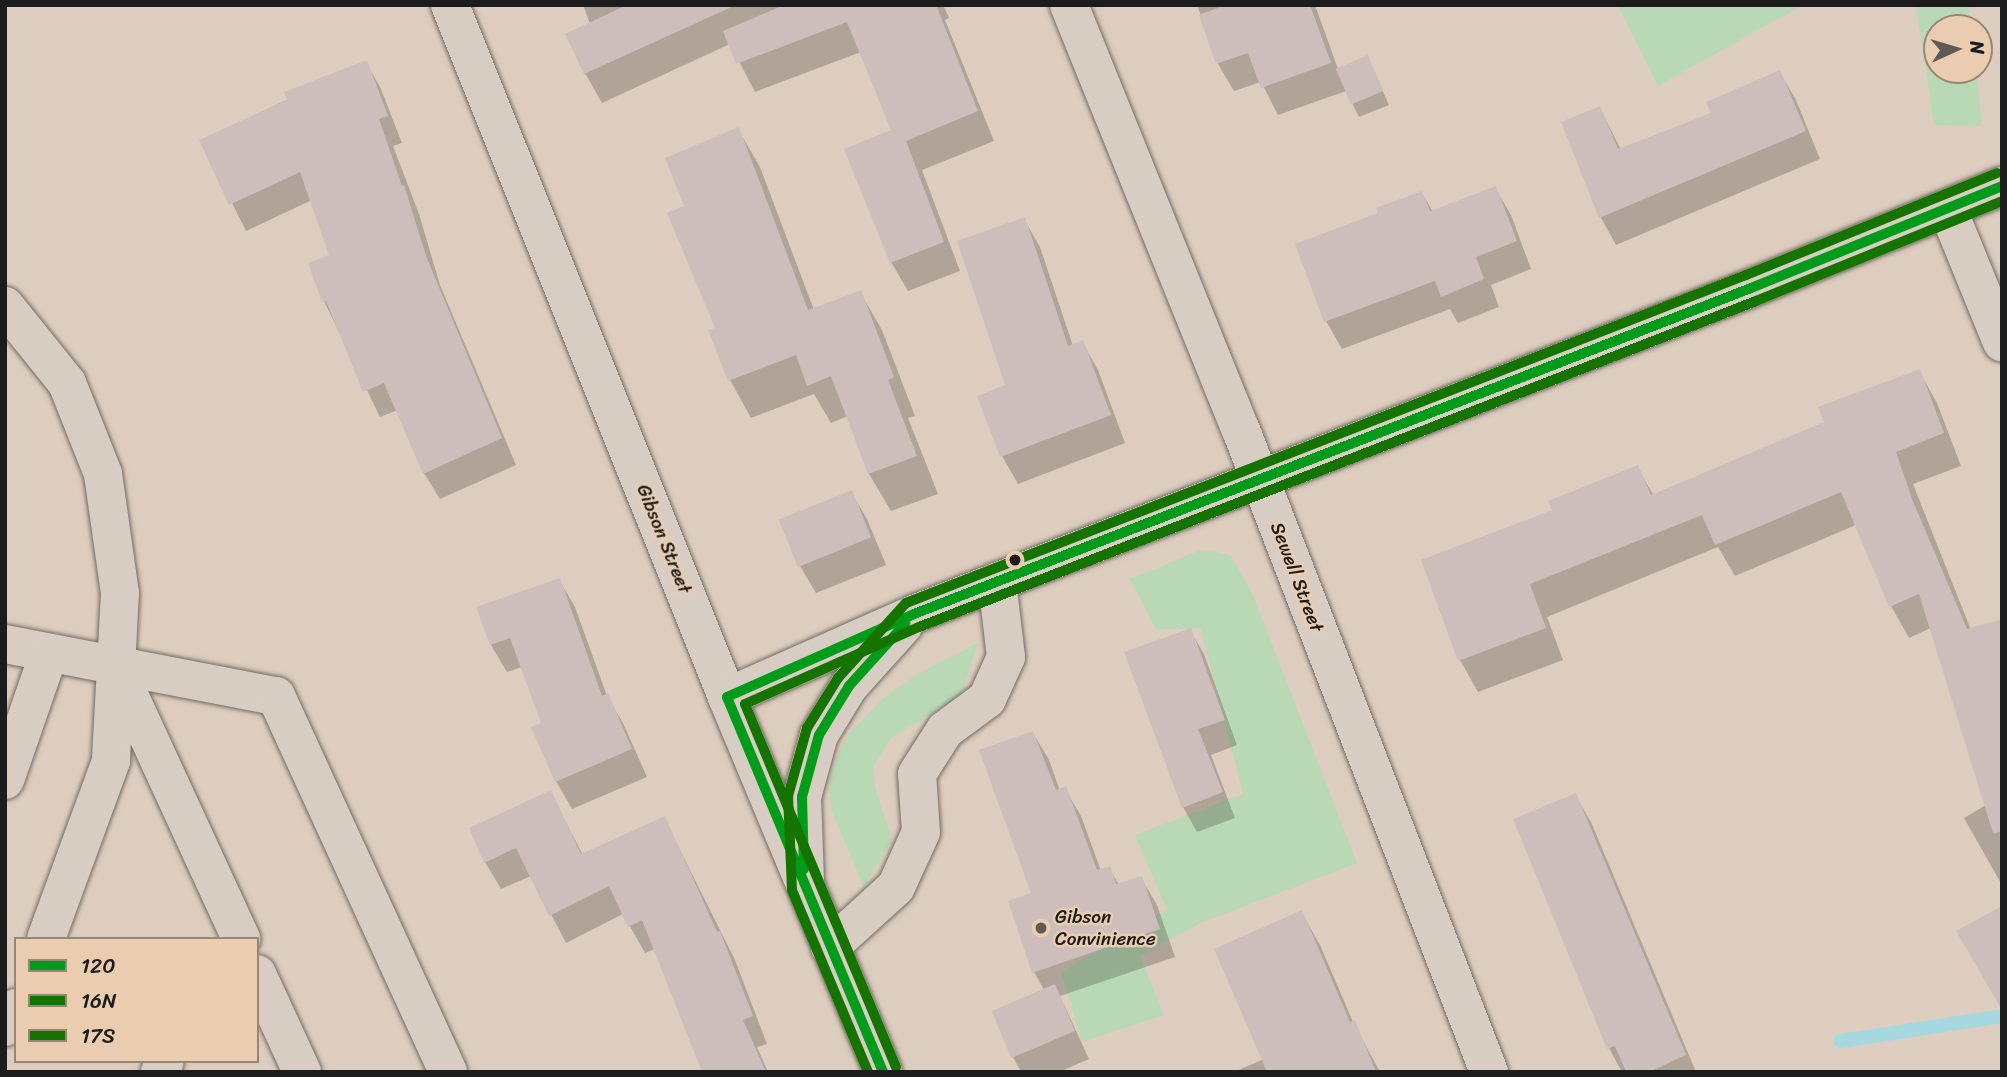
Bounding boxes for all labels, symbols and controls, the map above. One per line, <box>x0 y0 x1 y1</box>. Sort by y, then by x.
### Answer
north arrow <box>1923 14 1993 84</box>
text: N <box>1961 40 1994 55</box>
street label: Gibson Street <box>632 481 696 597</box>
street label: Sewell Street <box>1266 519 1328 635</box>
unlabelled marker <box>1008 553 1022 567</box>
place label: Gibson Convinience <box>1055 906 1156 950</box>
marker: Gibson Convinience <box>1033 920 1049 936</box>
legend <box>14 937 259 1063</box>
text: 120 <box>81 947 115 985</box>
text: 16N <box>81 982 117 1020</box>
text: 17S <box>81 1017 115 1055</box>

